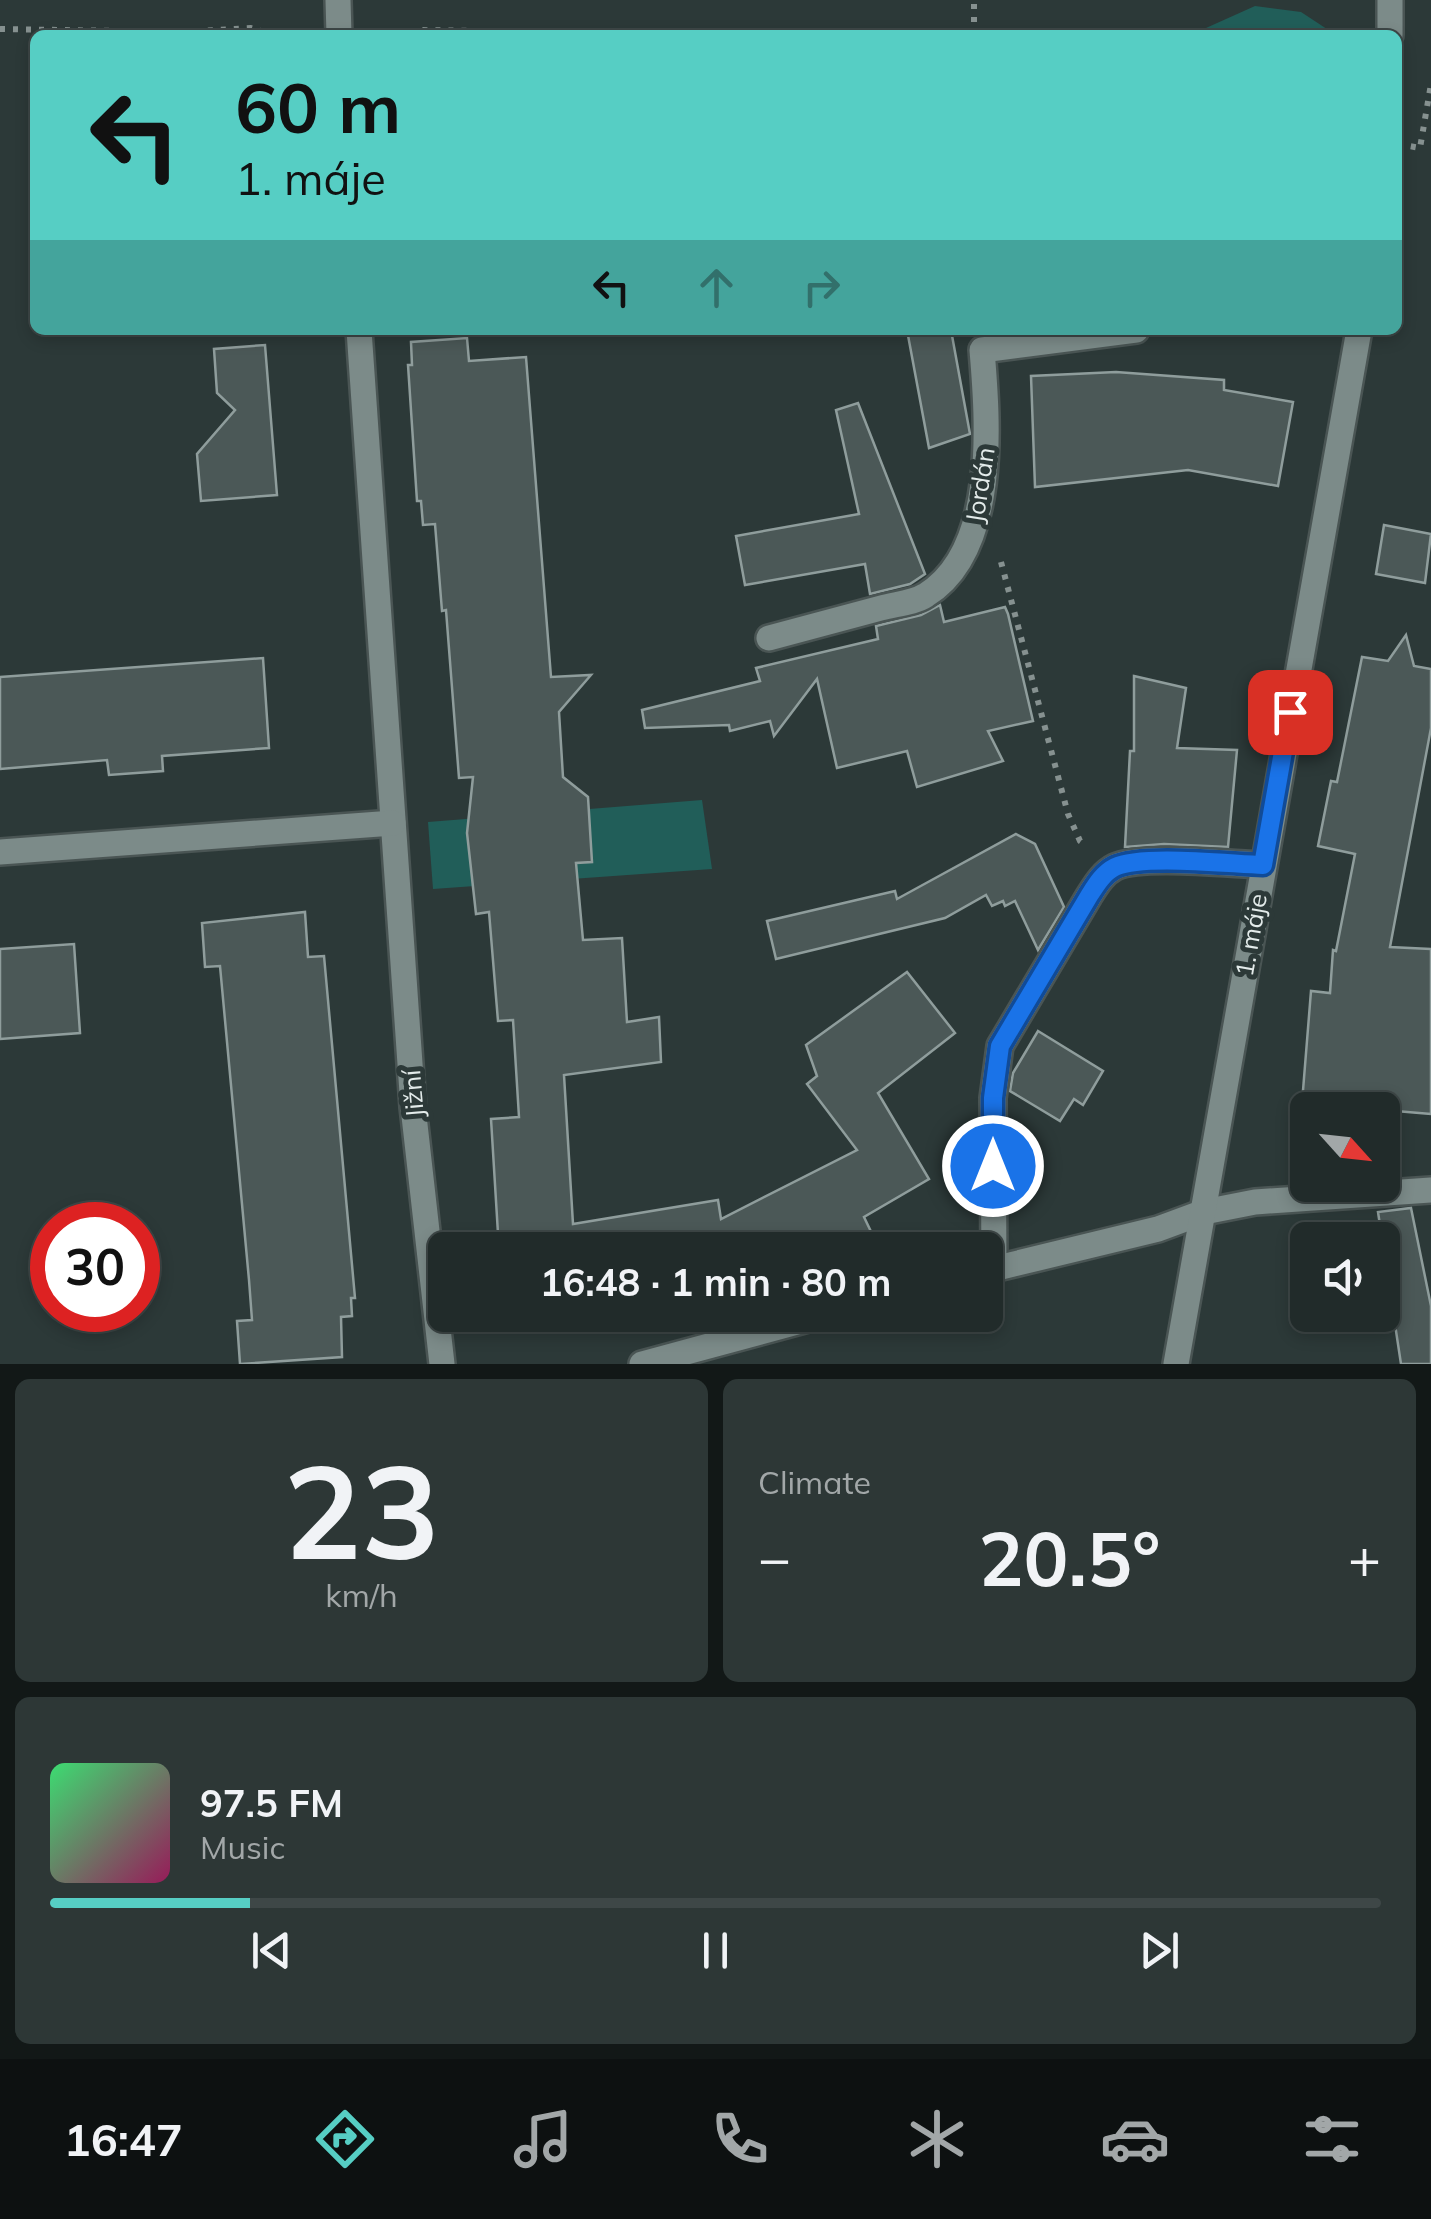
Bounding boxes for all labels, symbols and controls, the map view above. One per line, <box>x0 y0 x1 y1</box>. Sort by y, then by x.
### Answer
text: 60 m <box>235 63 401 151</box>
icon: left <box>70 70 200 200</box>
text: 1. máje <box>235 150 386 206</box>
icon: left <box>584 260 639 315</box>
icon: ahead <box>689 260 744 315</box>
icon: right <box>794 260 849 315</box>
street label: Jordán <box>958 445 1001 525</box>
pin <box>1248 670 1333 755</box>
icon: arrive <box>1263 685 1318 740</box>
street label: 1. máje <box>1228 891 1273 979</box>
street label: Jižní <box>395 1068 430 1119</box>
north arrow <box>1290 1092 1400 1202</box>
map controls <box>1290 1092 1400 1332</box>
position arrow <box>941 1114 1045 1218</box>
speed limit sign: 30 <box>30 1202 160 1332</box>
button: sound <box>1290 1222 1400 1332</box>
text: 16:48 · 1 min · 80 m <box>540 1258 891 1306</box>
text: 23 <box>283 1428 440 1592</box>
text: Climate <box>758 1462 871 1502</box>
text: 20.5° <box>978 1511 1161 1605</box>
text: − <box>758 1523 791 1592</box>
text: + <box>1348 1523 1381 1592</box>
text: km/h <box>325 1575 398 1615</box>
text: 97.5 FM <box>200 1779 343 1827</box>
text: Music <box>200 1827 285 1867</box>
icon: previous <box>244 1923 299 1978</box>
icon: pause <box>688 1923 743 1978</box>
icon: next <box>1132 1923 1187 1978</box>
icon: directions <box>310 2104 380 2174</box>
icon: music <box>508 2104 578 2174</box>
icon: phone <box>705 2104 775 2174</box>
icon: climate <box>902 2104 972 2174</box>
icon: car <box>1100 2104 1170 2174</box>
icon: filters <box>1297 2104 1367 2174</box>
text: 16:47 <box>64 2111 183 2167</box>

